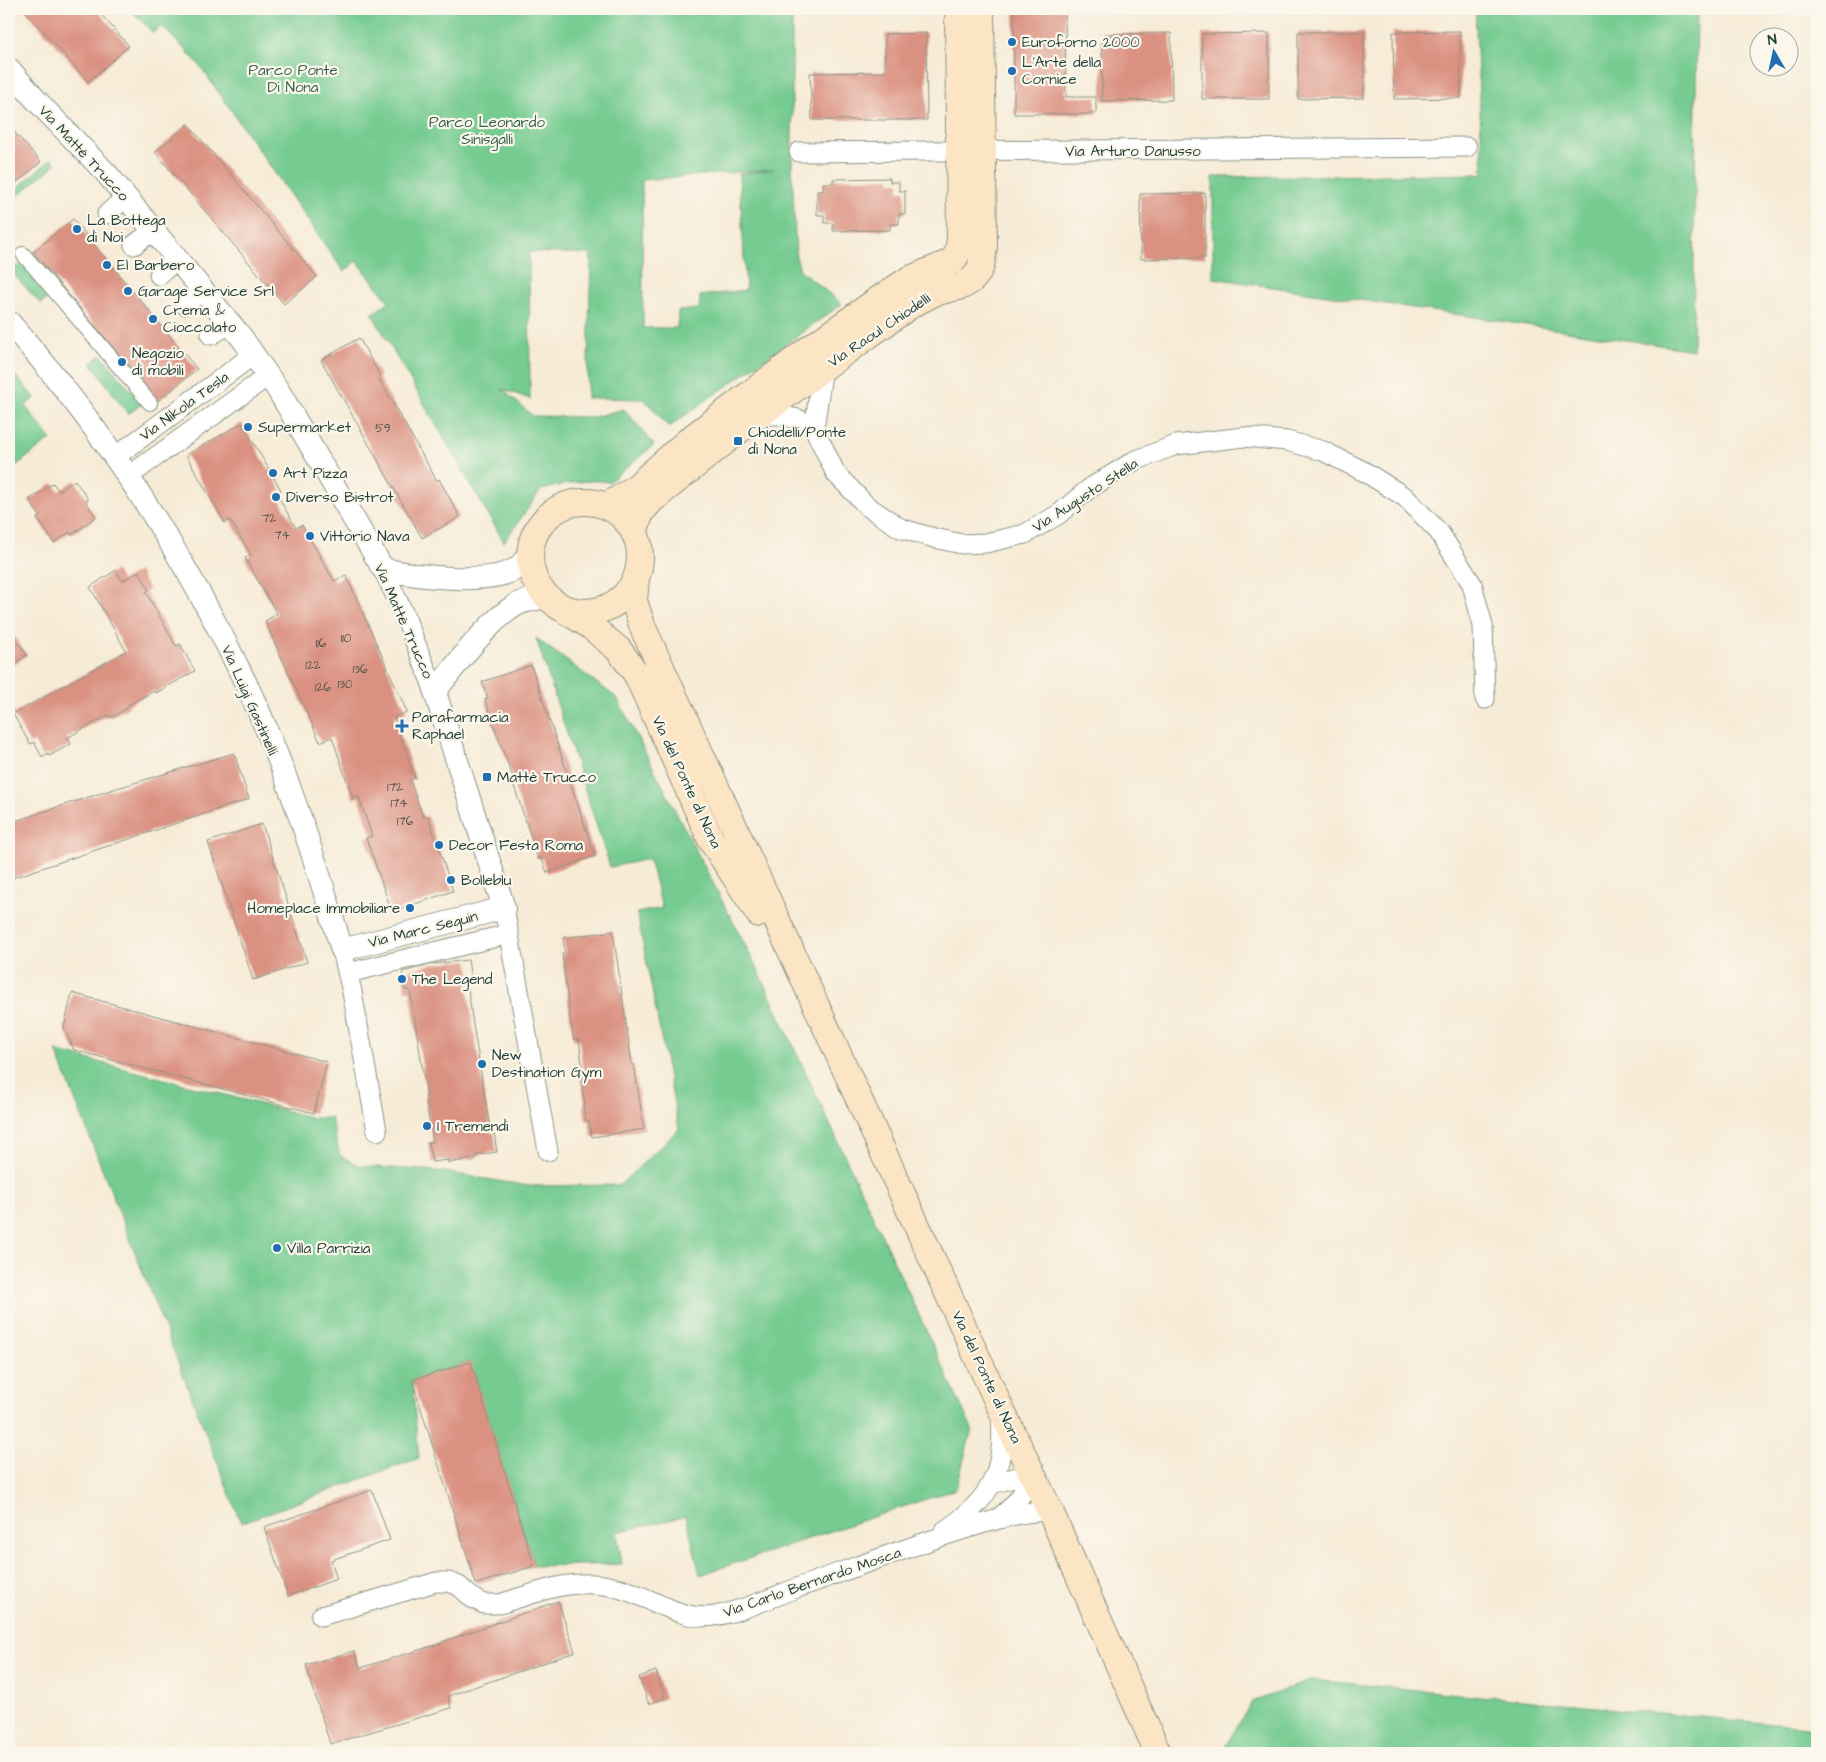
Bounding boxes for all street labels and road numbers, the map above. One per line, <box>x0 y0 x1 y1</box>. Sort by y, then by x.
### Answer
street label: Via Mattè Trucco <box>34 101 134 206</box>
street label: Via Arturo Danusso <box>1065 141 1201 162</box>
street label: Via Raoul Chiodelli <box>824 288 935 373</box>
street label: Via Nikola Tesla <box>135 367 233 446</box>
street label: Via Augusto Stella <box>1028 453 1143 538</box>
street label: Via Mattè Trucco <box>369 560 439 683</box>
street label: Via Luigi Gastinelli <box>215 642 283 759</box>
street label: Via del Ponte di Nona <box>647 712 727 852</box>
street label: Via Marc Seguin <box>366 906 481 954</box>
street label: Via del Ponte di Nona <box>947 1307 1027 1447</box>
street label: Via Carlo Bernardo Mosca <box>720 1542 904 1623</box>

